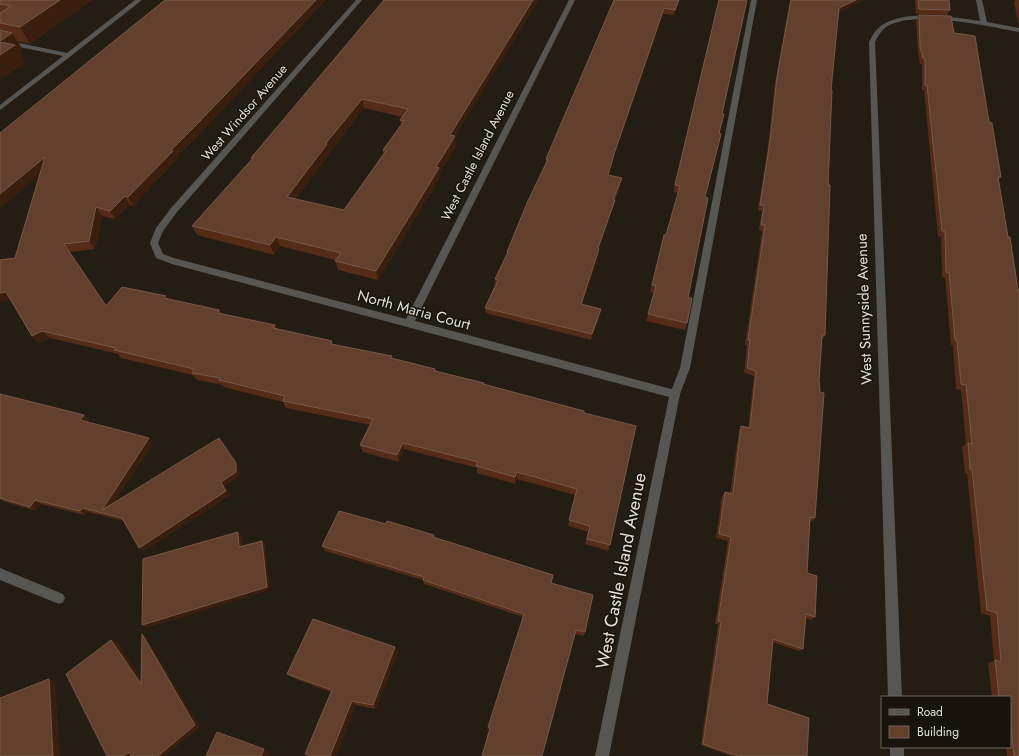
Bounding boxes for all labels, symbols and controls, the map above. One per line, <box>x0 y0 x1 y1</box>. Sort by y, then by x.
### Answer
street label: West Windsor Avenue <box>197 60 292 165</box>
street label: West Castle Island Avenue <box>436 86 519 224</box>
street label: West Sunnyside Avenue <box>850 233 878 385</box>
street label: North Maria Court <box>355 284 473 336</box>
street label: West Castle Island Avenue <box>589 471 653 671</box>
legend <box>881 696 1011 748</box>
text: Road <box>917 703 943 721</box>
text: Building <box>917 723 959 741</box>

